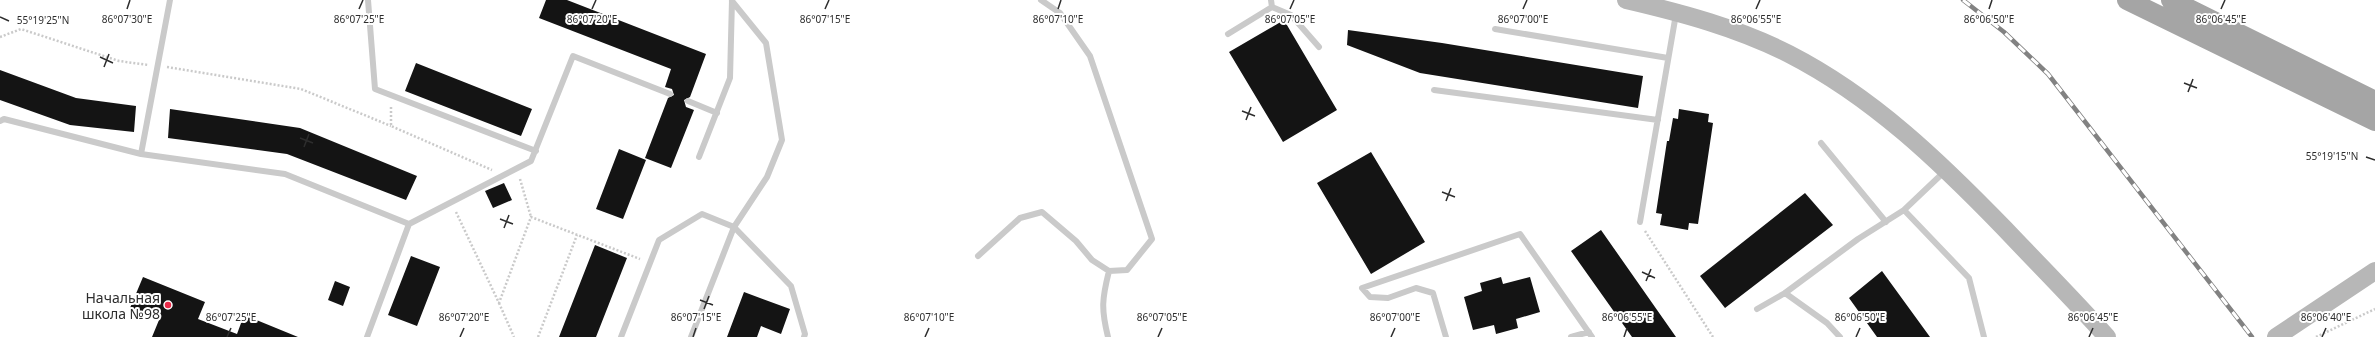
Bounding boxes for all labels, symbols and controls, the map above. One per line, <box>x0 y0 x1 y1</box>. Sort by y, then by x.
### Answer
text: 86°07'30"E <box>102 12 152 26</box>
text: 86°07'25"E <box>334 12 384 26</box>
text: 86°07'20"E <box>567 12 617 26</box>
text: 86°07'15"E <box>800 12 850 26</box>
text: 86°07'10"E <box>1033 12 1083 26</box>
text: 86°07'05"E <box>1265 12 1315 26</box>
text: 86°07'00"E <box>1498 12 1548 26</box>
text: 86°06'55"E <box>1731 12 1781 26</box>
text: 86°06'50"E <box>1964 12 2014 26</box>
text: 86°06'45"E <box>2196 12 2246 26</box>
text: 55°19'25"N <box>17 13 69 27</box>
text: 55°19'15"N <box>2306 149 2358 163</box>
place label: Начальная школа №98 <box>82 288 160 323</box>
marker: Начальная школа №98 <box>163 300 173 310</box>
text: 86°07'25"E <box>206 310 256 324</box>
text: 86°07'20"E <box>439 310 489 324</box>
text: 86°07'15"E <box>671 310 721 324</box>
text: 86°07'10"E <box>904 310 954 324</box>
text: 86°07'05"E <box>1137 310 1187 324</box>
text: 86°07'00"E <box>1370 310 1420 324</box>
text: 86°06'55"E <box>1602 310 1652 324</box>
text: 86°06'50"E <box>1835 310 1885 324</box>
text: 86°06'45"E <box>2068 310 2118 324</box>
text: 86°06'40"E <box>2301 310 2351 324</box>

